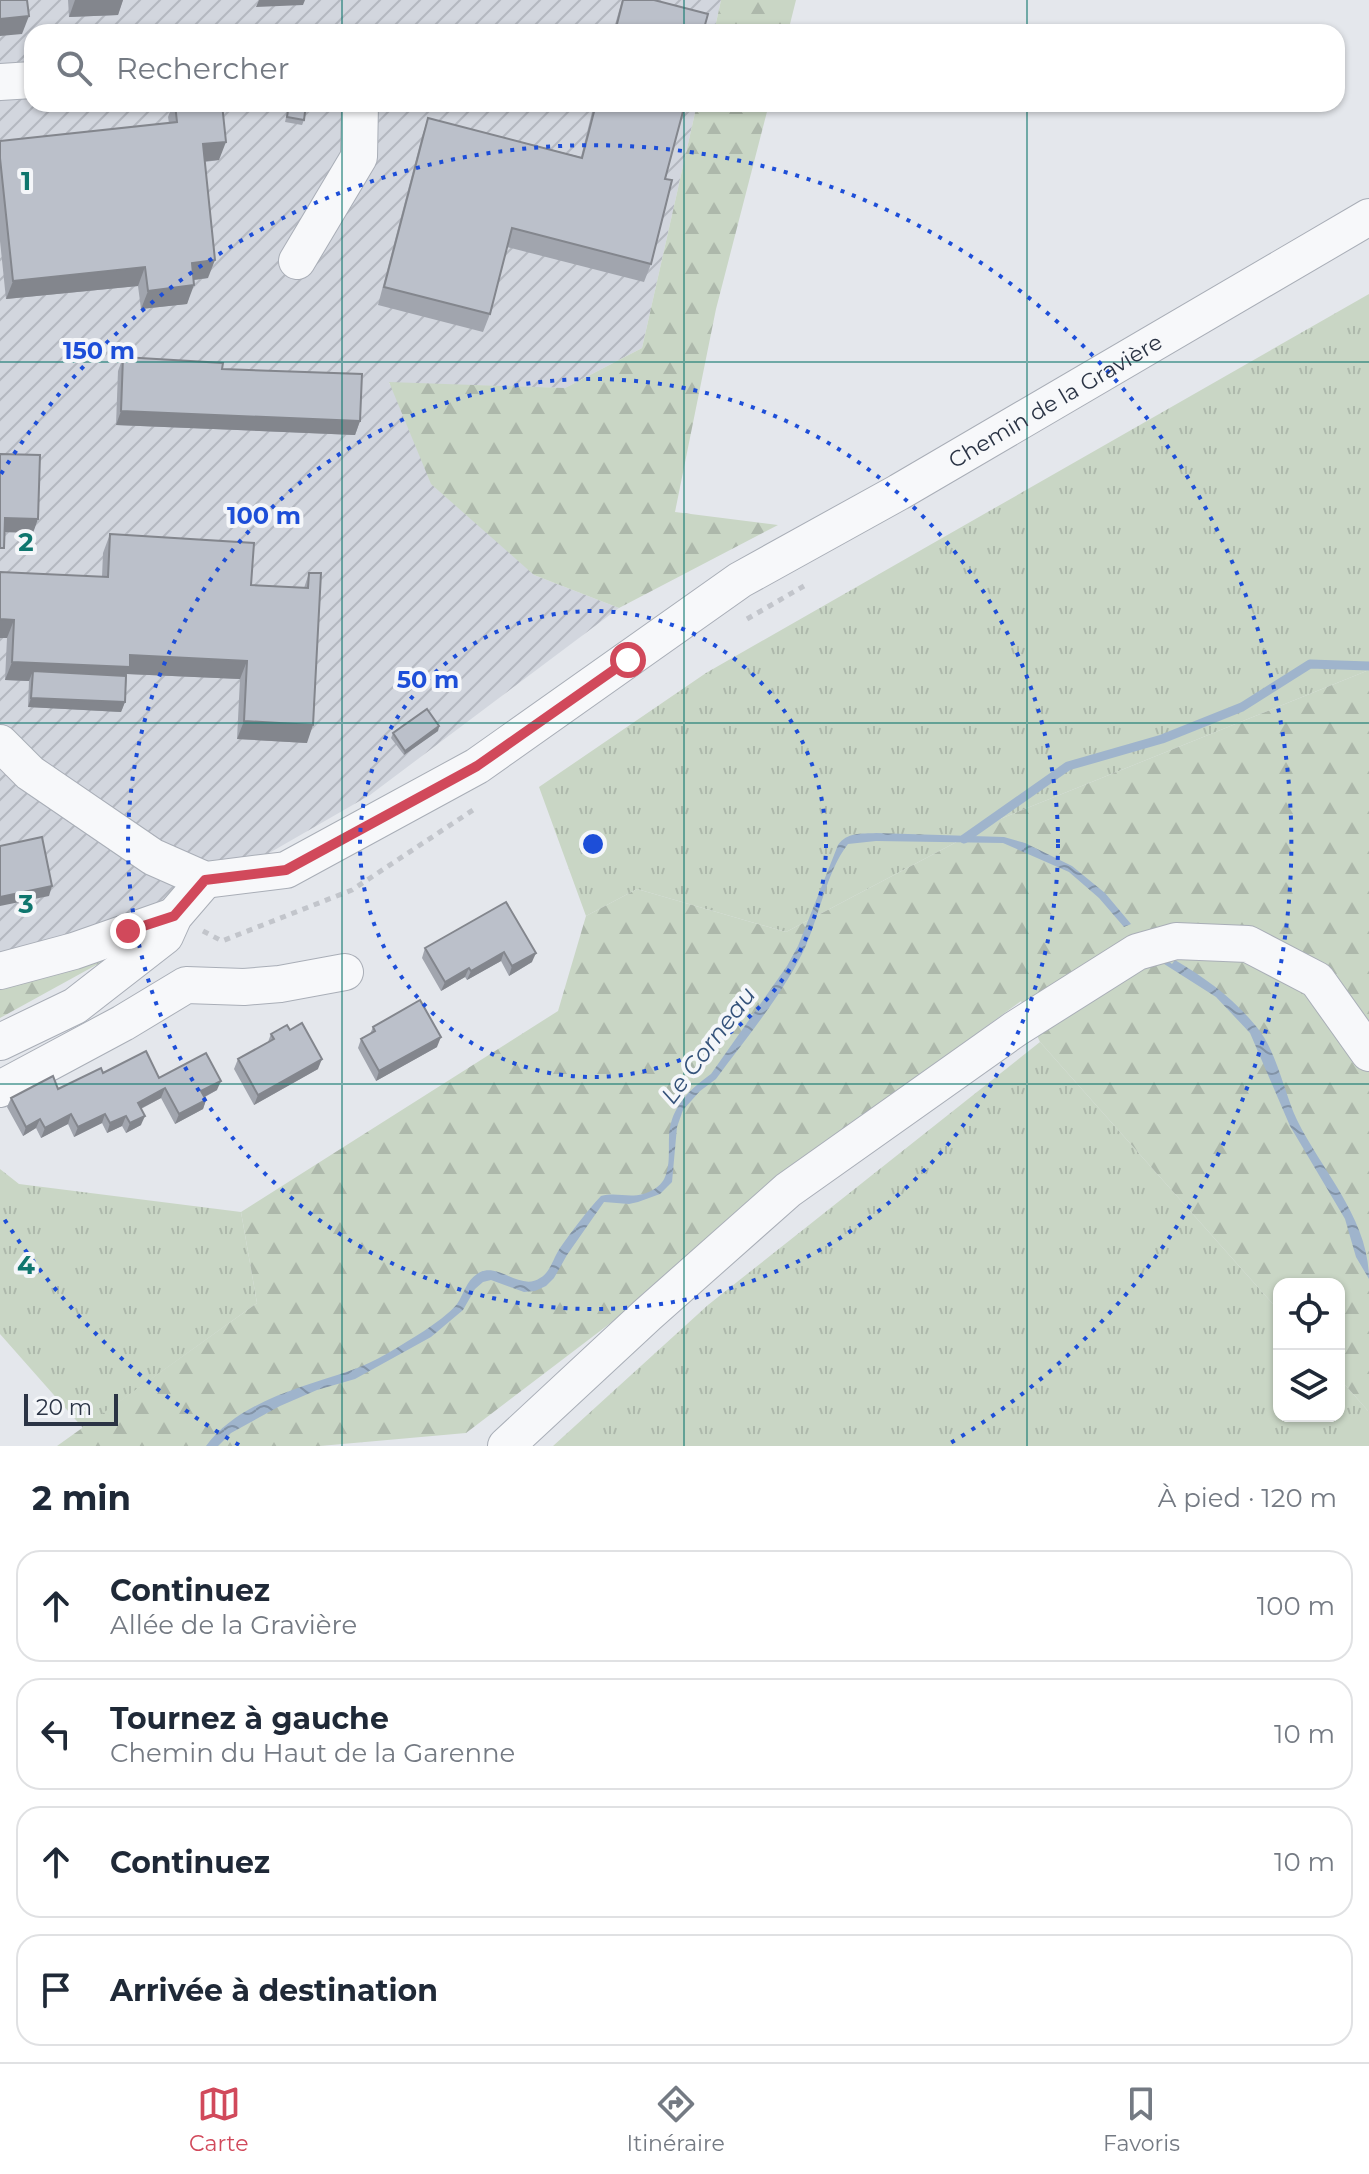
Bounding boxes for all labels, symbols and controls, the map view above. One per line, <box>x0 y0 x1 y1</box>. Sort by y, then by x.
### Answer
search box <box>24 24 1345 112</box>
icon: search <box>52 46 96 90</box>
text: Rechercher <box>116 50 290 87</box>
text: 1 <box>21 165 31 197</box>
street label: Chemin de la Gravière <box>943 328 1167 474</box>
text: 150 m <box>63 336 135 365</box>
text: 100 m <box>227 501 301 530</box>
text: 2 <box>18 526 34 558</box>
route start <box>610 642 646 678</box>
text: 50 m <box>397 665 459 694</box>
centre of rings <box>579 830 607 858</box>
text: 3 <box>17 888 34 920</box>
route end <box>110 913 146 949</box>
water label: Le Corneau <box>655 981 761 1109</box>
text: 4 <box>17 1249 35 1281</box>
map controls <box>1273 1278 1345 1422</box>
button: locate <box>1273 1278 1345 1350</box>
button: layers <box>1273 1350 1345 1422</box>
scale bar <box>24 1390 118 1426</box>
text: 20 m <box>36 1394 92 1421</box>
text: 2 min <box>32 1477 131 1519</box>
text: À pied · 120 m <box>1158 1482 1337 1514</box>
text: Continuez <box>110 1572 270 1609</box>
icon: ahead <box>34 1584 78 1628</box>
text: 100 m <box>1257 1590 1335 1622</box>
text: Allée de la Gravière <box>110 1609 357 1641</box>
text: Tournez à gauche <box>110 1700 389 1737</box>
icon: left <box>34 1712 78 1756</box>
text: 10 m <box>1274 1718 1335 1750</box>
text: Chemin du Haut de la Garenne <box>110 1737 515 1769</box>
icon: ahead <box>34 1840 78 1884</box>
text: Continuez <box>110 1844 270 1881</box>
text: 10 m <box>1274 1846 1335 1878</box>
icon: arrive <box>34 1968 78 2012</box>
text: Arrivée à destination <box>110 1972 438 2009</box>
tab: Carte <box>189 2082 248 2157</box>
tab: Itinéraire <box>627 2082 725 2157</box>
tab: Favoris <box>1103 2082 1180 2157</box>

